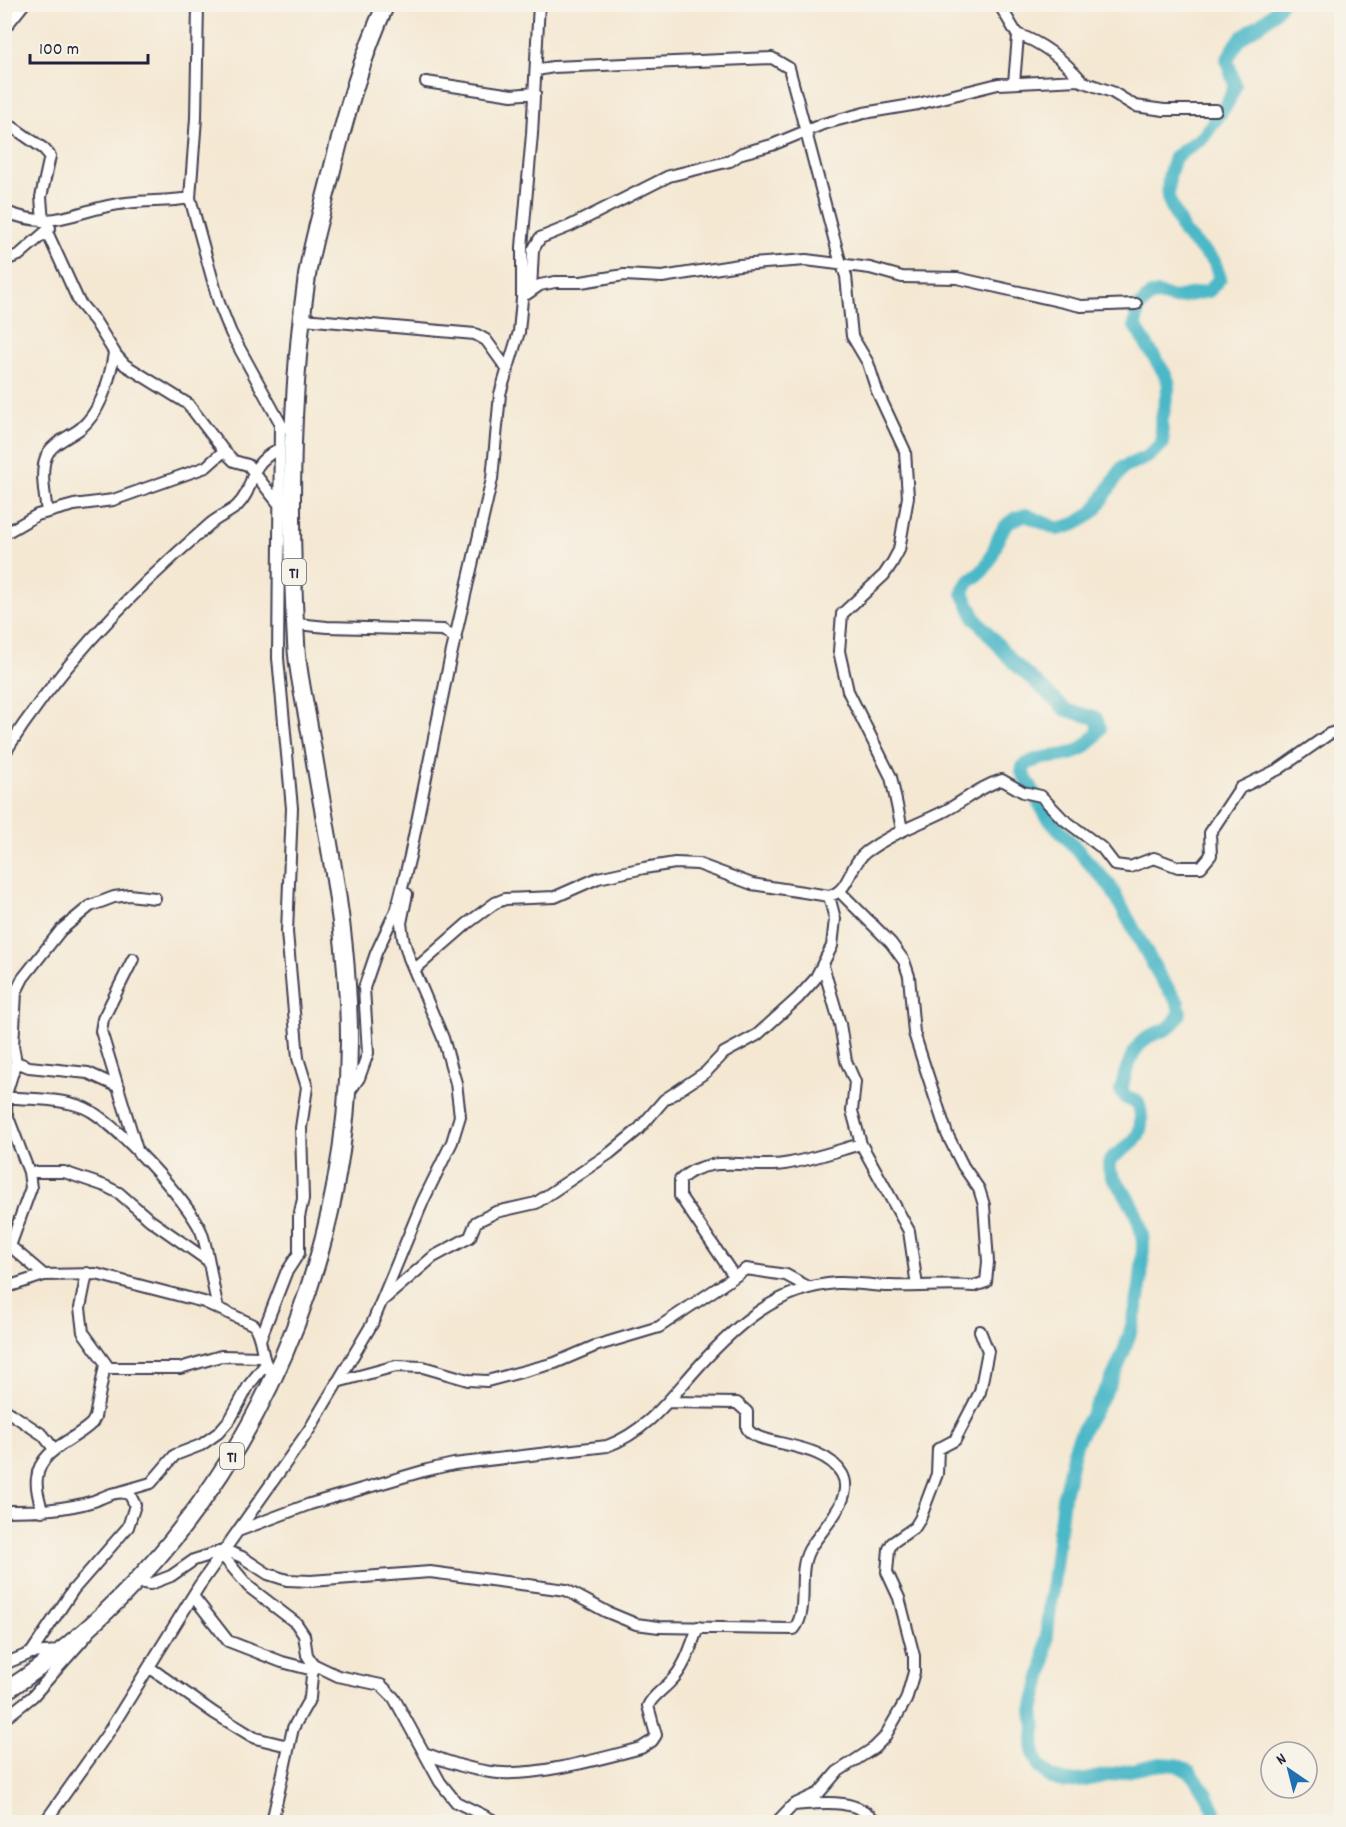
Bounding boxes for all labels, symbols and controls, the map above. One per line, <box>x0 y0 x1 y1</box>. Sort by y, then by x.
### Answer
scale bar <box>30 27 148 65</box>
text: 100 m <box>39 38 79 63</box>
road number: T1 <box>282 559 306 585</box>
road number: T1 <box>220 1443 244 1469</box>
north arrow <box>1259 1740 1319 1800</box>
text: N <box>1272 1748 1292 1771</box>

